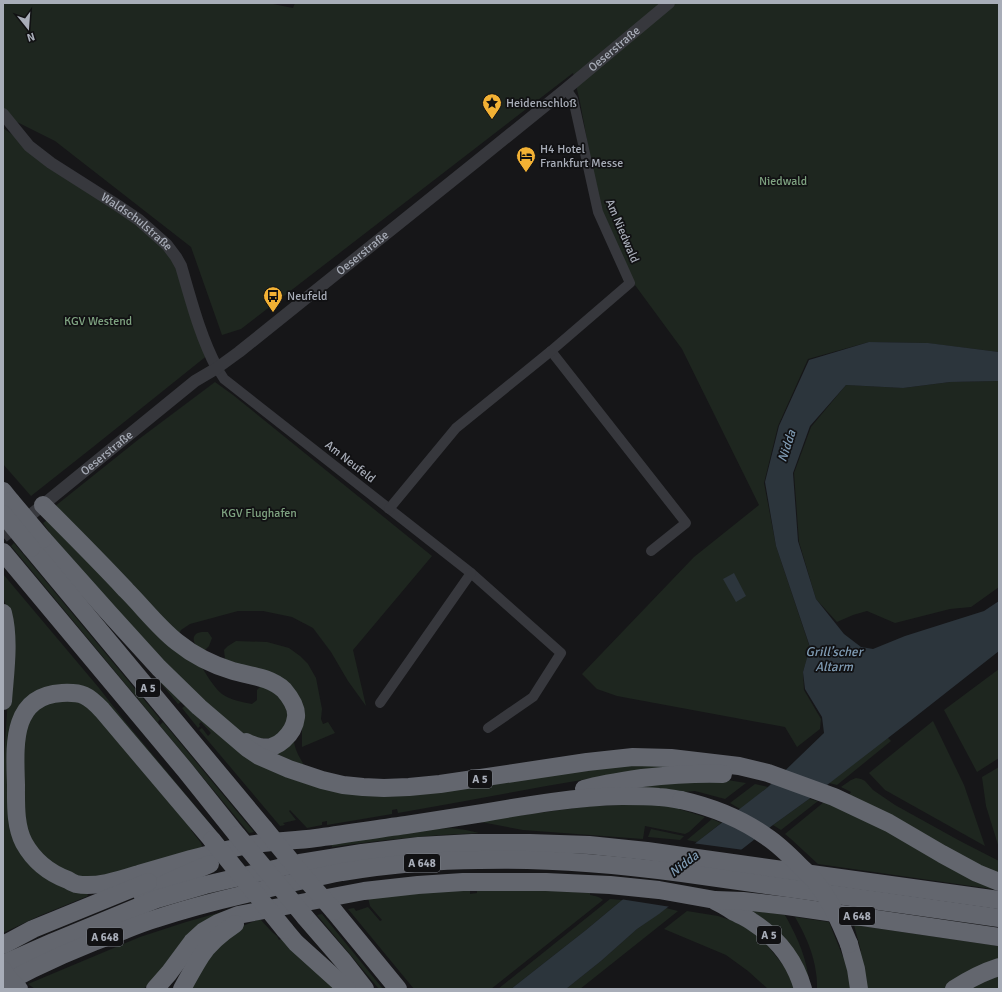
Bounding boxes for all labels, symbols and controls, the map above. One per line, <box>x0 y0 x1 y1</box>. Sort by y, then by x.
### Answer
north arrow <box>8 8 48 48</box>
street label: Oeserstraße <box>585 23 643 75</box>
text: N <box>25 30 36 44</box>
place icon: Heidenschloß <box>481 92 503 120</box>
place label: Heidenschloß <box>506 96 577 111</box>
place label: H4 Hotel Frankfurt Messe <box>540 142 623 171</box>
hotel icon: H4 Hotel Frankfurt Messe <box>515 145 537 173</box>
park label: Niedwald <box>759 174 807 189</box>
street label: Waldschulstraße <box>98 189 176 253</box>
street label: Am Niedwald <box>602 197 642 265</box>
street label: Oeserstraße <box>333 227 392 279</box>
bus stop icon: Neufeld <box>262 285 284 313</box>
place label: Neufeld <box>287 289 327 304</box>
park label: KGV Westend <box>64 314 132 329</box>
street label: Oeserstraße <box>77 427 136 479</box>
water label: Nidda <box>774 428 800 464</box>
street label: Am Neufeld <box>322 438 378 486</box>
park label: KGV Flughafen <box>221 506 297 521</box>
water label: Grill’scher Altarm <box>806 644 865 675</box>
road number: A 5 <box>136 679 160 697</box>
road number: A 5 <box>468 770 492 788</box>
water label: Nidda <box>666 847 702 880</box>
road number: A 648 <box>404 854 440 872</box>
road number: A 648 <box>839 907 875 925</box>
road number: A 5 <box>757 926 781 944</box>
road number: A 648 <box>87 928 123 946</box>

